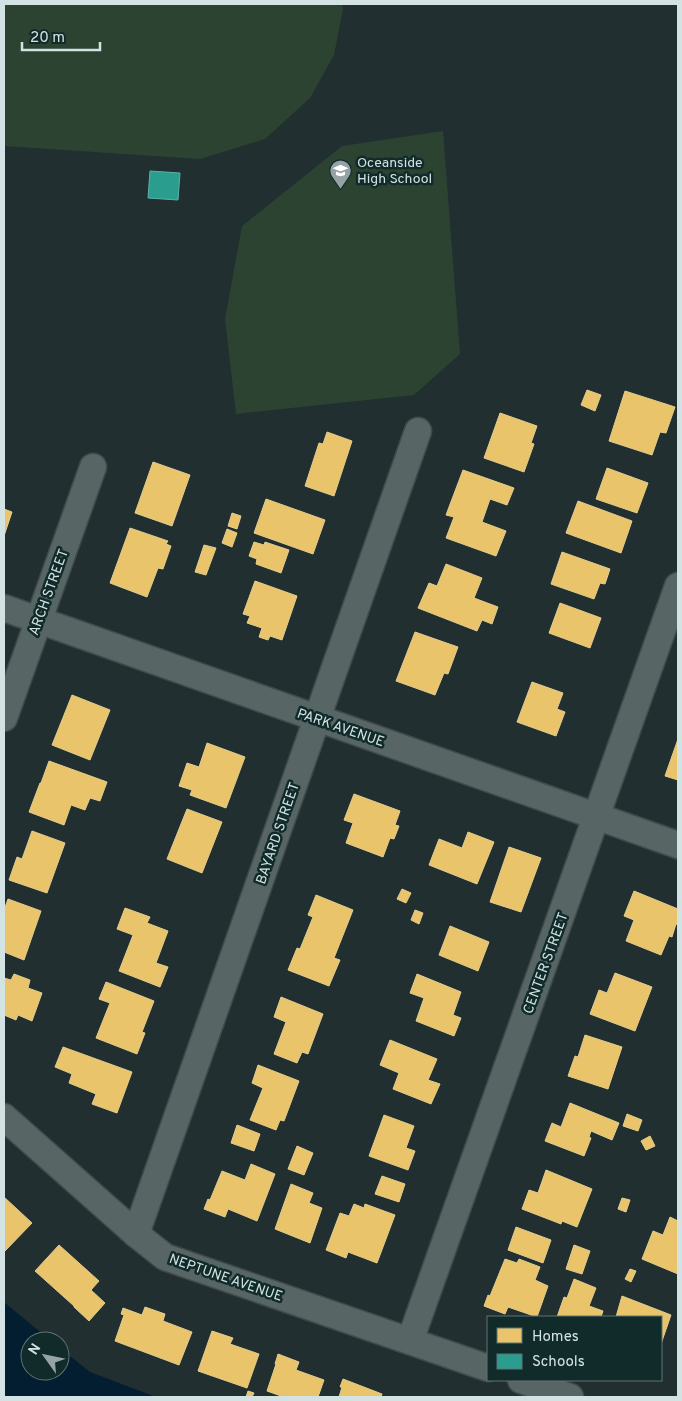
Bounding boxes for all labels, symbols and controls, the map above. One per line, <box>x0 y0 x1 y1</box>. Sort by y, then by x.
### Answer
scale bar <box>22 20 100 52</box>
text: 20 m <box>30 29 65 48</box>
place label: Oceanside High School <box>357 155 432 188</box>
school or university icon: Oceanside High School <box>329 158 353 189</box>
street label: ARCH STREET <box>26 547 73 638</box>
street label: PARK AVENUE <box>295 706 386 751</box>
street label: BAYARD STREET <box>253 780 304 887</box>
street label: CENTER STREET <box>520 911 573 1016</box>
street label: NEPTUNE AVENUE <box>167 1251 284 1306</box>
legend <box>487 1316 662 1381</box>
text: Homes <box>532 1328 579 1347</box>
north arrow <box>20 1331 70 1381</box>
text: N <box>25 1341 45 1359</box>
text: Schools <box>532 1353 585 1372</box>

